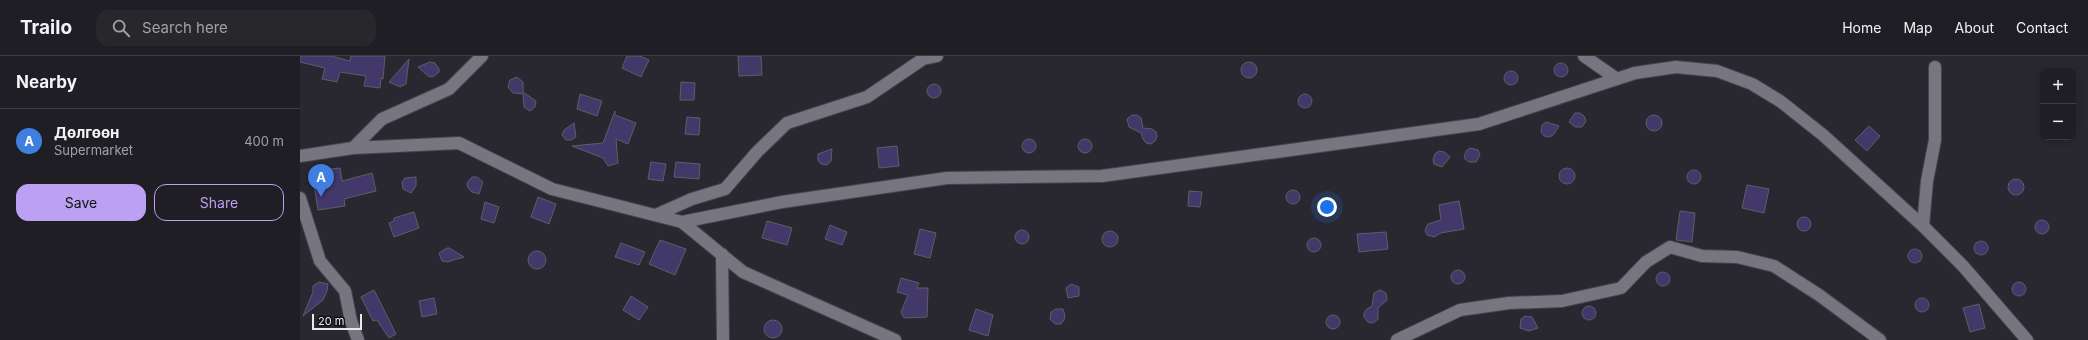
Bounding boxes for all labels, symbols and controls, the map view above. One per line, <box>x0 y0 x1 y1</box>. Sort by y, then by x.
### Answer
search box <box>96 10 376 46</box>
text: Trailo <box>20 16 72 39</box>
icon: search <box>110 17 132 39</box>
text: Search here <box>142 18 228 37</box>
text: Home <box>1842 19 1881 36</box>
text: Map <box>1903 19 1933 36</box>
text: About <box>1955 19 1994 36</box>
text: Contact <box>2016 19 2068 36</box>
map controls <box>2040 68 2076 140</box>
button: + <box>2040 68 2076 104</box>
text: Nearby <box>16 72 77 92</box>
button: − <box>2040 104 2076 140</box>
text: Дөлгөөн <box>54 123 119 142</box>
text: A <box>24 133 34 149</box>
text: 400 m <box>244 133 284 149</box>
text: Supermarket <box>54 142 133 158</box>
pin: A <box>308 164 334 197</box>
button: Save <box>16 184 146 221</box>
button: Share <box>154 184 284 221</box>
your location <box>1317 197 1337 217</box>
scale bar <box>312 312 362 331</box>
text: 20 m <box>318 314 344 328</box>

